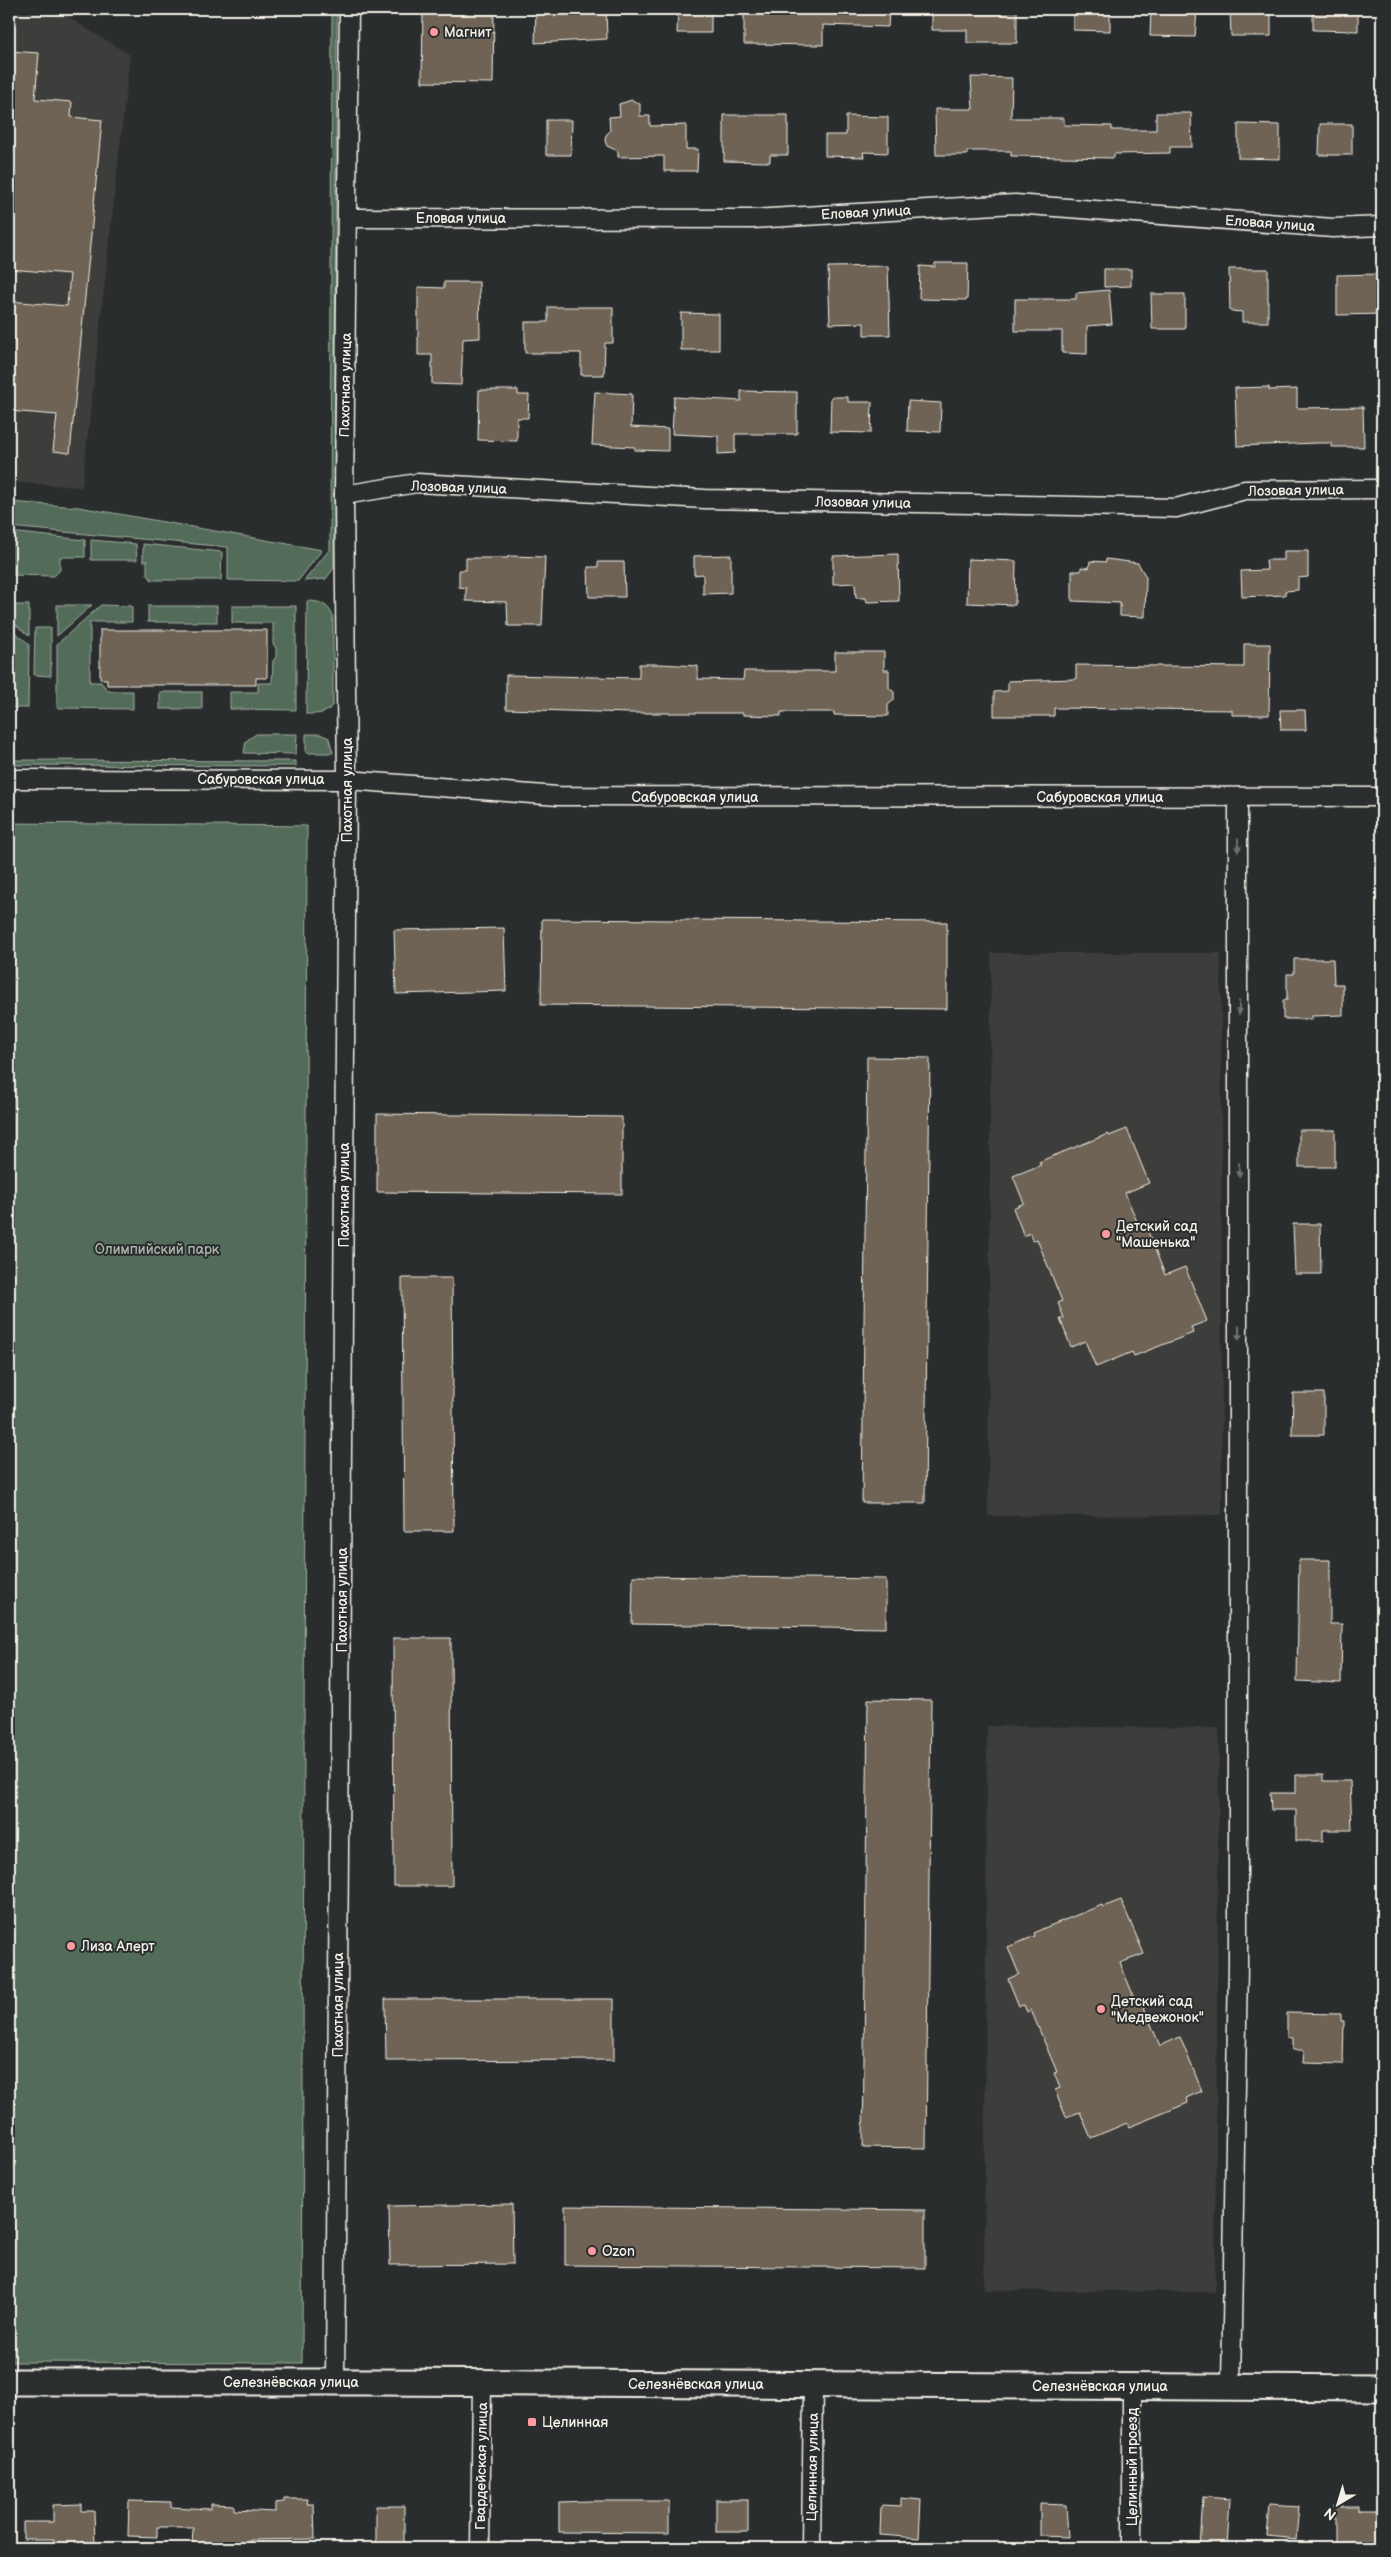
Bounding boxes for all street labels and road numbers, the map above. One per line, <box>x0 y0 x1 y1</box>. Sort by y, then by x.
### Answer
street label: Еловая улица <box>821 202 912 223</box>
street label: Еловая улица <box>416 210 507 227</box>
street label: Еловая улица <box>1224 212 1316 235</box>
street label: Пахотная улица <box>336 332 355 438</box>
street label: Лозовая улица <box>410 477 508 498</box>
street label: Лозовая улица <box>1247 481 1345 500</box>
street label: Лозовая улица <box>814 493 912 512</box>
street label: Пахотная улица <box>339 737 356 842</box>
street label: Сабуровская улица <box>197 771 325 788</box>
street label: Сабуровская улица <box>631 789 759 806</box>
street label: Сабуровская улица <box>1036 789 1164 806</box>
street label: Пахотная улица <box>336 1142 353 1247</box>
street label: Пахотная улица <box>334 1547 351 1652</box>
street label: Пахотная улица <box>330 1952 347 2057</box>
street label: Селезнёвская улица <box>223 2374 359 2391</box>
street label: Селезнёвская улица <box>628 2376 764 2393</box>
street label: Селезнёвская улица <box>1032 2378 1168 2395</box>
street label: Гвардейская улица <box>472 2401 491 2530</box>
street label: Целинный проезд <box>1124 2407 1141 2526</box>
street label: Целинная улица <box>803 2412 822 2522</box>

